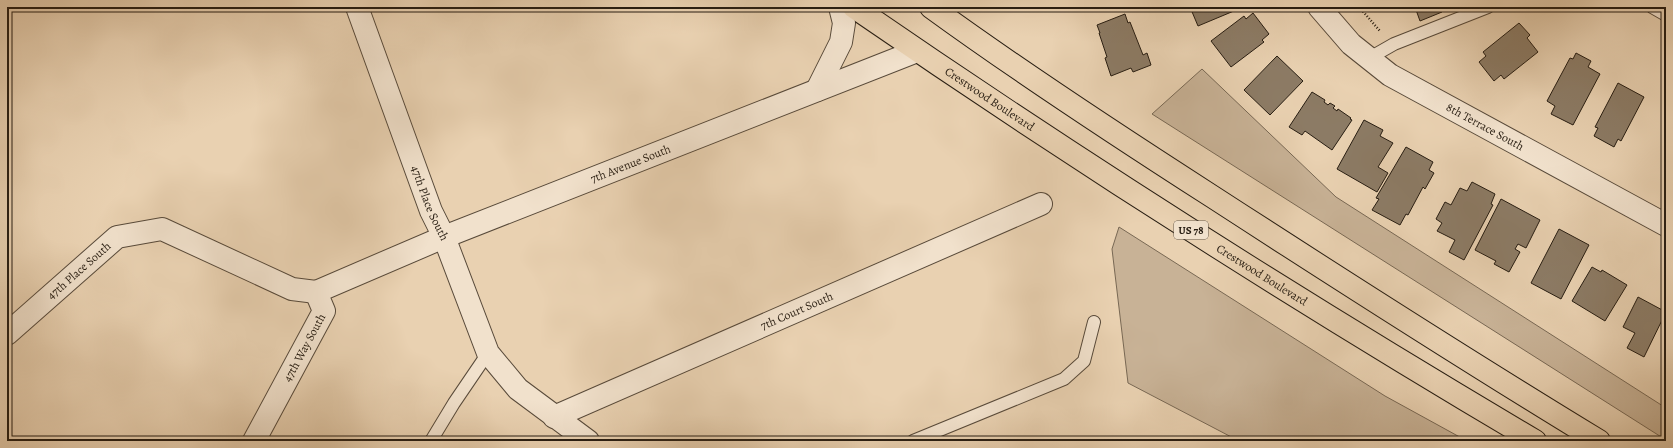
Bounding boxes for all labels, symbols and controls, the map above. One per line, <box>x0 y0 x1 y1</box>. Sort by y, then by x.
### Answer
street label: Crestwood Boulevard <box>942 63 1038 135</box>
street label: 8th Terrace South <box>1443 99 1527 155</box>
street label: 7th Avenue South <box>588 140 674 187</box>
street label: 47th Place South <box>407 163 453 244</box>
road number: US 78 <box>1174 221 1208 239</box>
street label: 47th Place South <box>44 238 115 303</box>
street label: Crestwood Boulevard <box>1213 240 1311 310</box>
street label: 7th Court South <box>758 288 836 334</box>
street label: 47th Way South <box>279 310 329 385</box>

